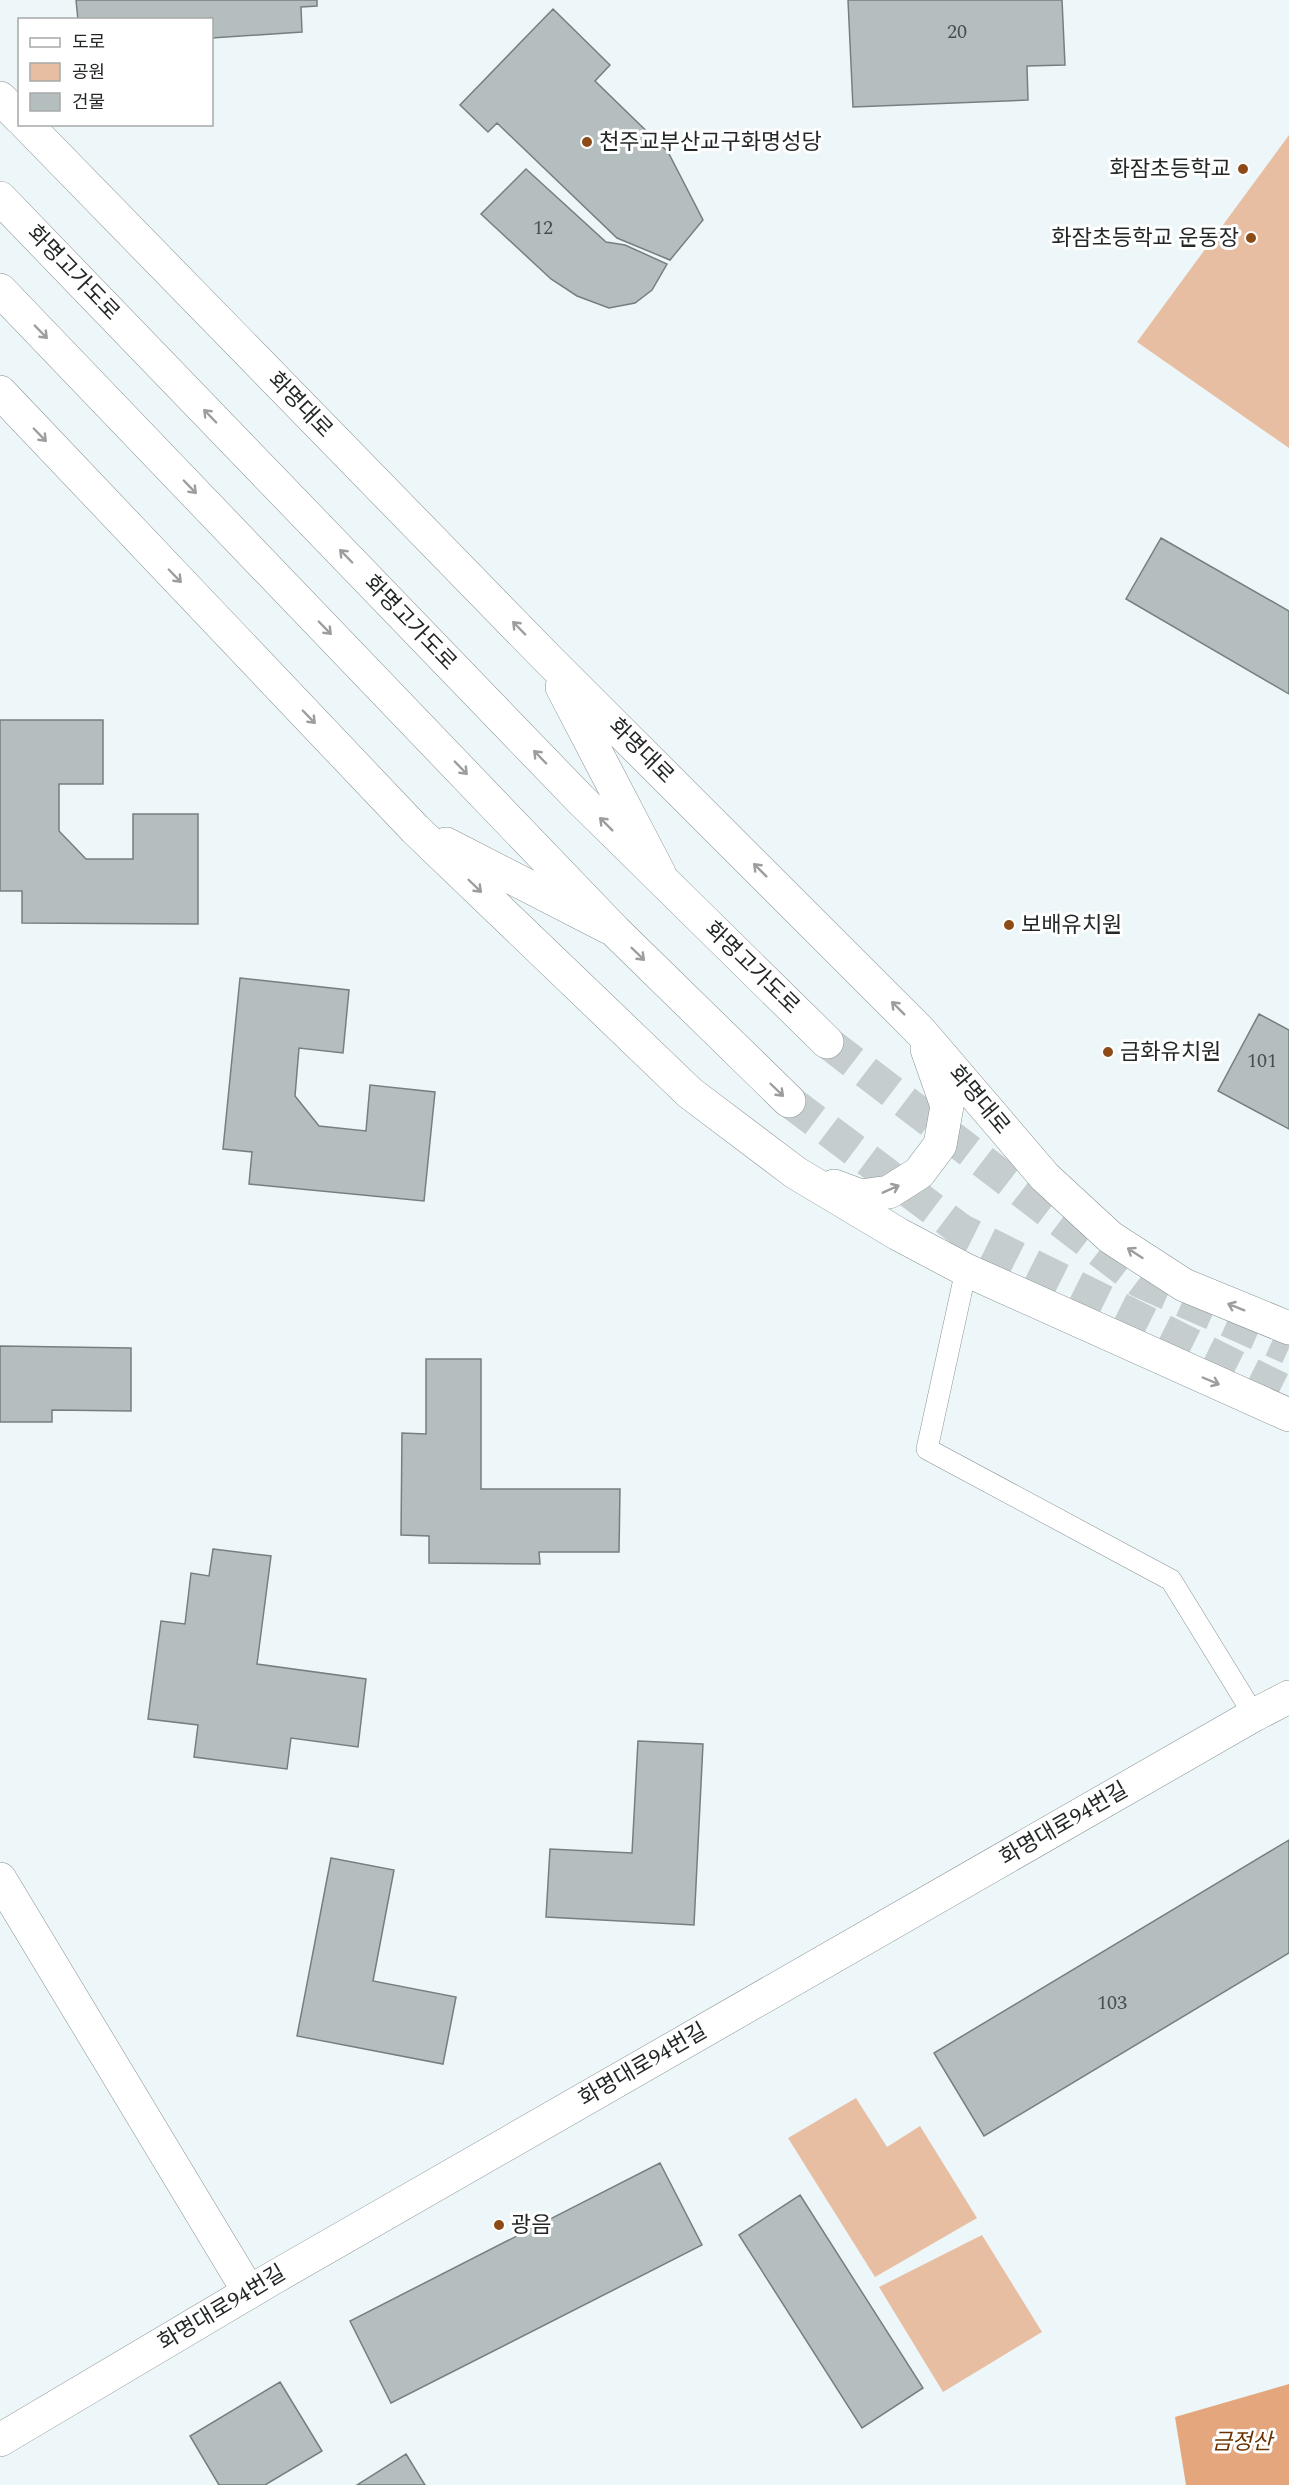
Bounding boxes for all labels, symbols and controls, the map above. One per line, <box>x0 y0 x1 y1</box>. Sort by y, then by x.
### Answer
house number: 20 <box>947 17 967 47</box>
legend <box>18 18 213 126</box>
text: 도로 <box>72 29 105 56</box>
text: 공원 <box>72 59 105 86</box>
text: 건물 <box>72 89 105 116</box>
place label: 천주교부산교구화명성당 <box>599 126 822 159</box>
marker: 천주교부산교구화명성당 <box>580 135 594 149</box>
place label: 화잠초등학교 <box>1110 153 1231 186</box>
marker: 화잠초등학교 <box>1236 162 1250 176</box>
house number: 12 <box>533 213 553 243</box>
street label: 화명고가도로 <box>19 218 127 328</box>
place label: 화잠초등학교 운동장 <box>1051 222 1239 255</box>
marker: 화잠초등학교 운동장 <box>1244 231 1258 245</box>
one-way arrow <box>33 324 48 339</box>
street label: 화명대로 <box>260 364 340 446</box>
one-way arrow <box>203 408 218 423</box>
one-way arrow <box>33 427 48 442</box>
one-way arrow <box>183 480 198 495</box>
one-way arrow <box>339 548 353 563</box>
one-way arrow <box>167 568 181 583</box>
street label: 화명고가도로 <box>356 568 464 678</box>
one-way arrow <box>318 620 332 635</box>
one-way arrow <box>511 621 526 636</box>
one-way arrow <box>302 710 316 725</box>
street label: 화명대로 <box>601 711 681 791</box>
one-way arrow <box>532 749 547 764</box>
one-way arrow <box>453 761 468 776</box>
one-way arrow <box>598 817 613 831</box>
one-way arrow <box>753 863 767 878</box>
one-way arrow <box>467 879 482 893</box>
place label: 보배유치원 <box>1021 909 1122 942</box>
street label: 화명고가도로 <box>697 914 807 1022</box>
marker: 보배유치원 <box>1002 918 1016 932</box>
one-way arrow <box>631 946 646 961</box>
one-way arrow <box>890 1001 905 1016</box>
place label: 금화유치원 <box>1120 1036 1221 1069</box>
marker: 금화유치원 <box>1101 1045 1115 1059</box>
house number: 101 <box>1247 1046 1277 1076</box>
street label: 화명대로 <box>940 1058 1018 1142</box>
one-way arrow <box>770 1083 785 1097</box>
one-way arrow <box>882 1183 900 1194</box>
one-way arrow <box>1127 1247 1144 1259</box>
one-way arrow <box>1228 1301 1246 1312</box>
one-way arrow <box>1202 1376 1220 1387</box>
street label: 화명대로94번길 <box>994 1774 1134 1874</box>
house number: 103 <box>1097 1988 1127 2018</box>
street label: 화명대로94번길 <box>573 2015 713 2115</box>
place label: 광음 <box>511 2209 551 2242</box>
marker: 광음 <box>492 2218 506 2232</box>
street label: 화명대로94번길 <box>152 2257 292 2359</box>
park label: 금정산 <box>1212 2426 1275 2459</box>

